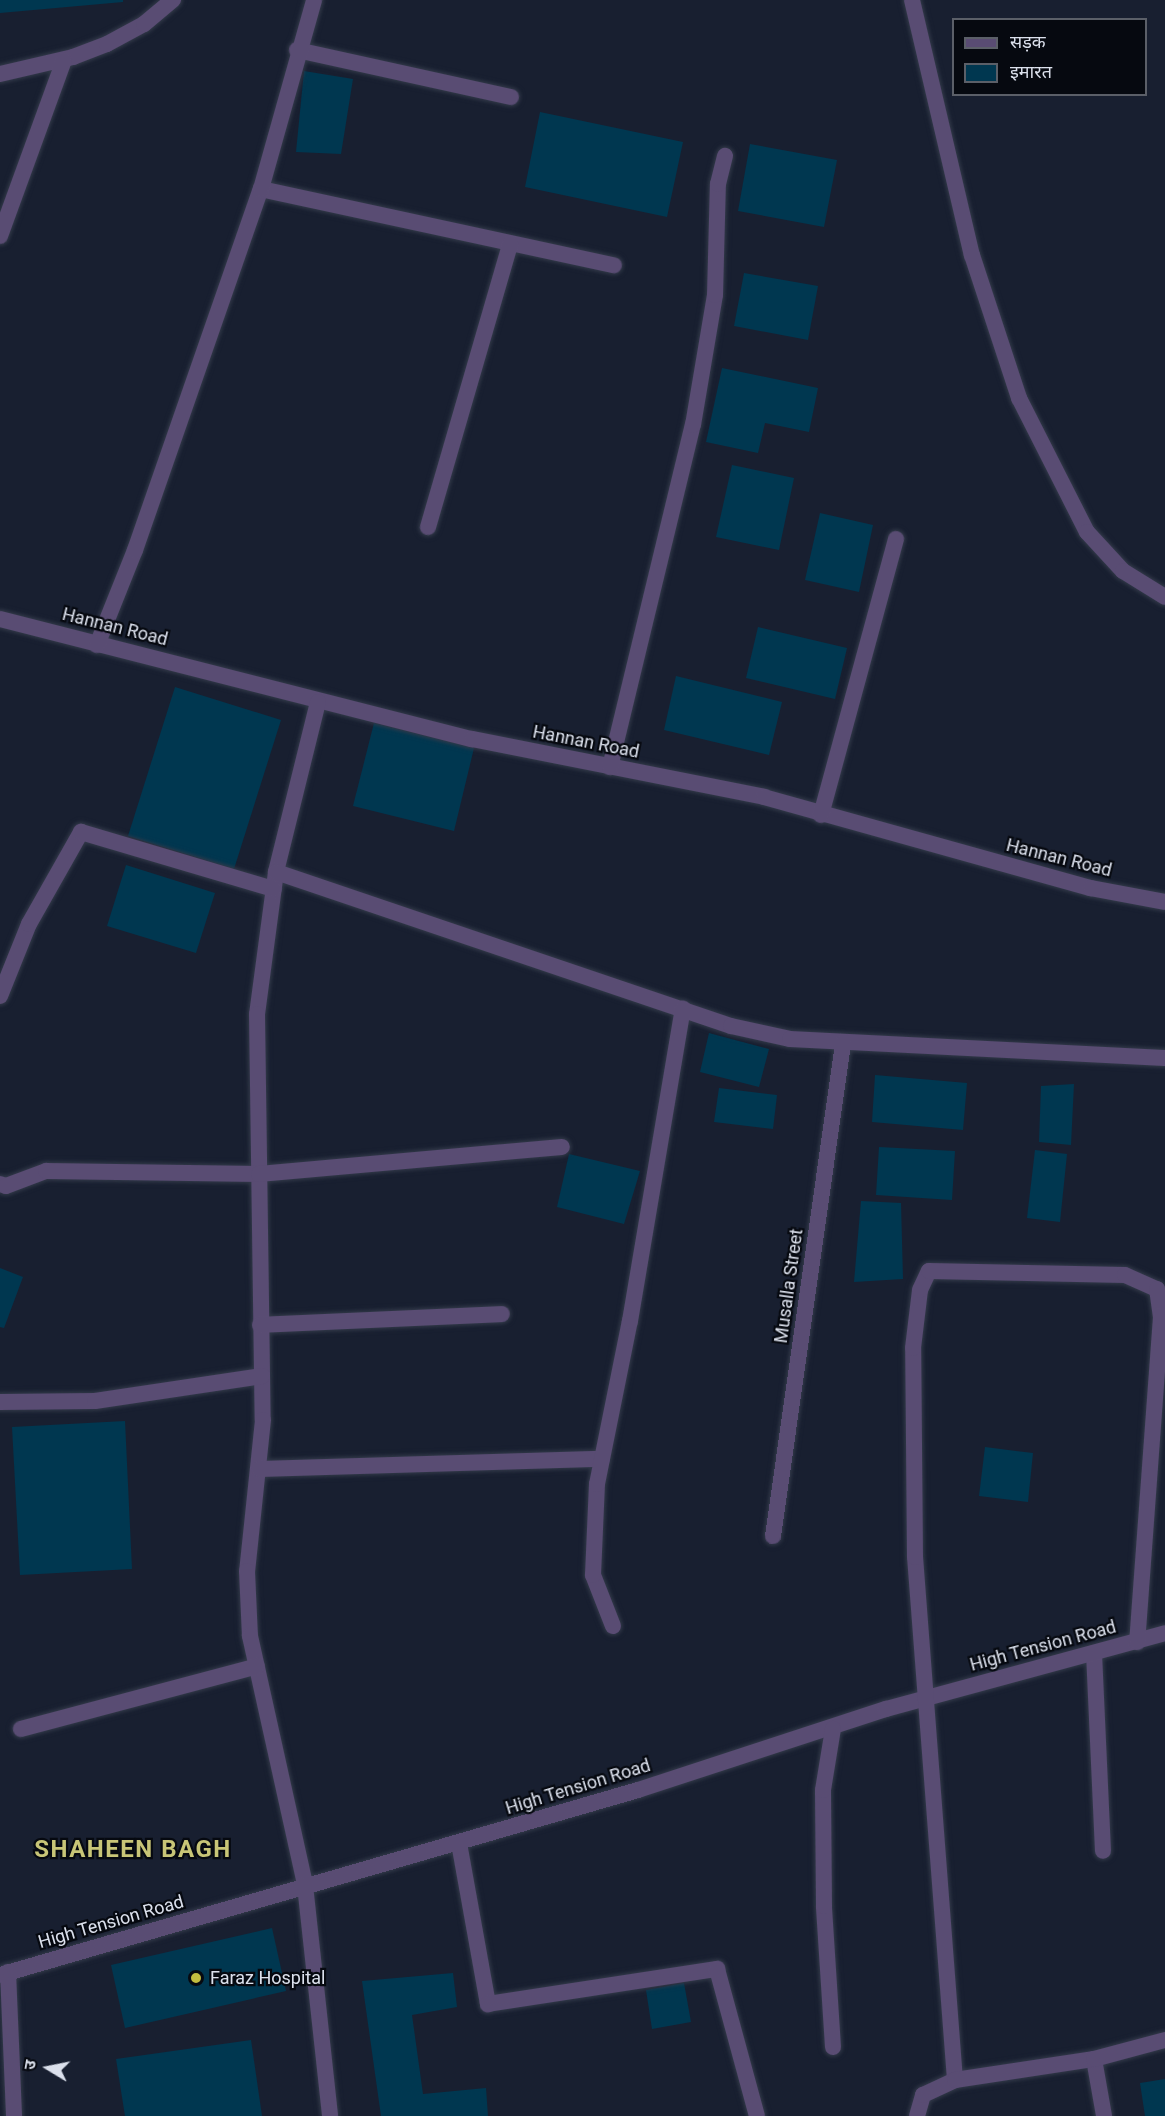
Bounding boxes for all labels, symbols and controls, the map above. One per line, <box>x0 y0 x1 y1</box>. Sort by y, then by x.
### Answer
legend <box>952 18 1147 96</box>
text: सड़क <box>1010 31 1046 52</box>
text: इमारत <box>1010 61 1052 82</box>
street label: Hannan Road <box>60 603 170 651</box>
street label: Hannan Road <box>531 721 641 763</box>
street label: Hannan Road <box>1004 834 1114 882</box>
street label: Musalla Street <box>770 1227 808 1345</box>
street label: High Tension Road <box>967 1616 1119 1676</box>
street label: High Tension Road <box>503 1755 653 1819</box>
district label: SHAHEEN BAGH <box>34 1836 232 1864</box>
street label: High Tension Road <box>36 1891 186 1953</box>
place label: Faraz Hospital <box>210 1967 325 1989</box>
marker: Faraz Hospital <box>187 1969 205 1987</box>
north arrow <box>18 2038 78 2098</box>
text: उ <box>20 2059 40 2071</box>

